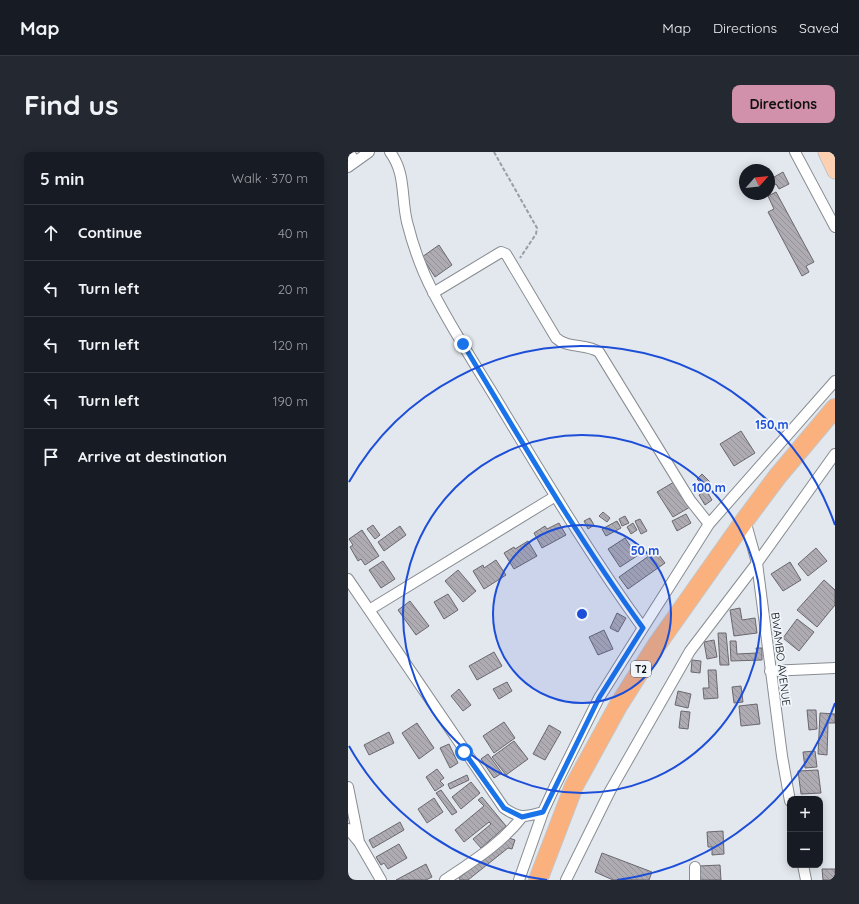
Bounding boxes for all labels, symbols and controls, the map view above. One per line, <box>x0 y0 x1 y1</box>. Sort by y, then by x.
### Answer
text: Map <box>20 16 59 40</box>
text: Map <box>662 19 691 37</box>
text: Directions <box>713 19 777 37</box>
text: Saved <box>799 19 839 37</box>
button: Directions <box>732 85 835 123</box>
text: Find us <box>24 87 118 122</box>
north arrow <box>739 164 775 200</box>
text: 5 min <box>40 168 84 189</box>
text: Walk · 370 m <box>231 170 308 186</box>
icon: ahead <box>40 222 62 244</box>
text: Continue <box>78 223 142 242</box>
text: 40 m <box>278 225 308 241</box>
icon: left <box>40 278 62 300</box>
text: Turn left <box>78 279 140 298</box>
text: 20 m <box>278 281 308 297</box>
icon: left <box>40 334 62 356</box>
text: Turn left <box>78 335 140 354</box>
route end <box>454 335 472 353</box>
text: 120 m <box>273 337 308 353</box>
icon: left <box>40 390 62 412</box>
text: Turn left <box>78 391 140 410</box>
text: 190 m <box>273 393 308 409</box>
text: 150 m <box>755 417 789 432</box>
icon: arrive <box>40 446 62 468</box>
text: Arrive at destination <box>78 447 227 466</box>
text: 100 m <box>692 480 726 495</box>
text: 50 m <box>631 543 659 558</box>
centre of rings <box>575 607 589 621</box>
street label: BWAMBO AVENUE <box>768 611 794 707</box>
road number: T2 <box>631 661 651 677</box>
route start <box>455 743 473 761</box>
map controls <box>787 796 823 868</box>
button: + <box>787 796 823 832</box>
button: − <box>787 832 823 868</box>

